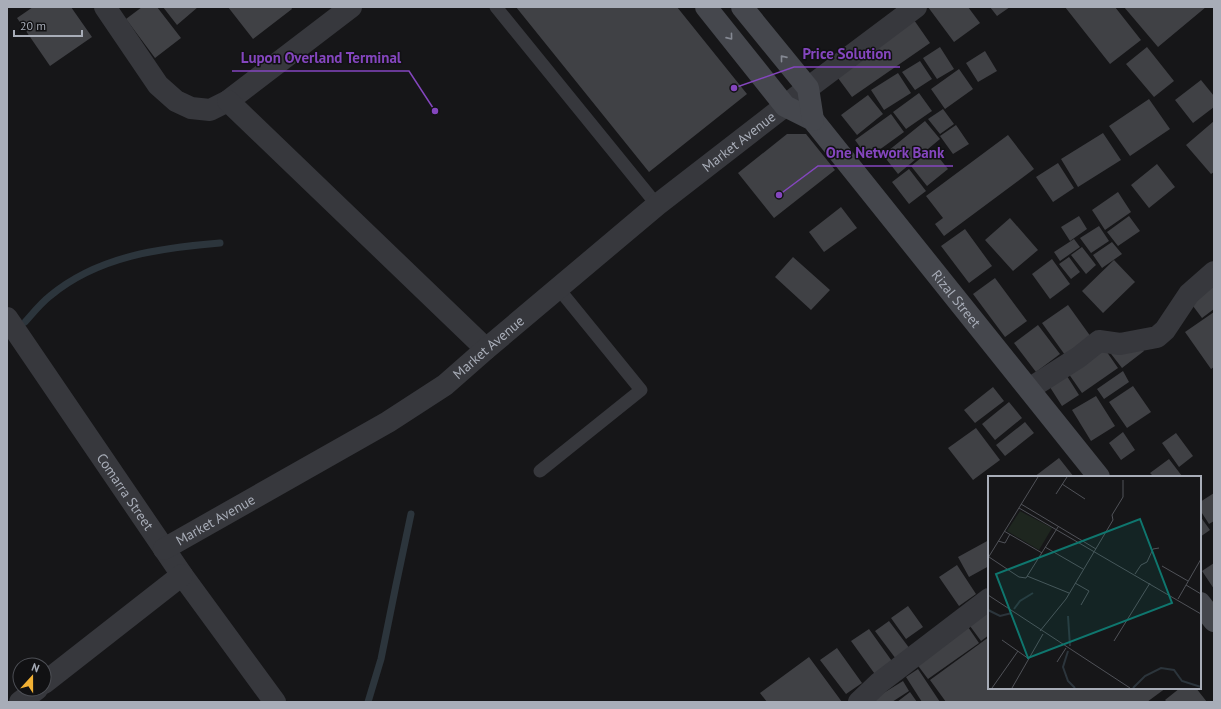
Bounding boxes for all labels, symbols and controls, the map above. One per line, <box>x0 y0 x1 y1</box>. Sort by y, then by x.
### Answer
scale bar <box>14 12 82 38</box>
text: 20 m <box>20 18 46 33</box>
one-way arrow <box>725 33 732 40</box>
callout: Price Solution <box>794 40 900 67</box>
callout: Lupon Overland Terminal <box>232 44 409 71</box>
text: Price Solution <box>802 44 892 63</box>
text: Lupon Overland Terminal <box>241 48 402 67</box>
one-way arrow <box>781 55 788 62</box>
street label: Market Avenue <box>698 107 779 176</box>
callout: One Network Bank <box>818 139 953 166</box>
text: One Network Bank <box>826 143 945 162</box>
street label: Rizal Street <box>928 266 985 331</box>
street label: Market Avenue <box>449 312 528 383</box>
street label: Comarra Street <box>93 450 158 534</box>
inset map <box>988 476 1201 689</box>
street label: Market Avenue <box>172 490 258 550</box>
north arrow <box>12 657 52 697</box>
text: N <box>30 660 41 675</box>

